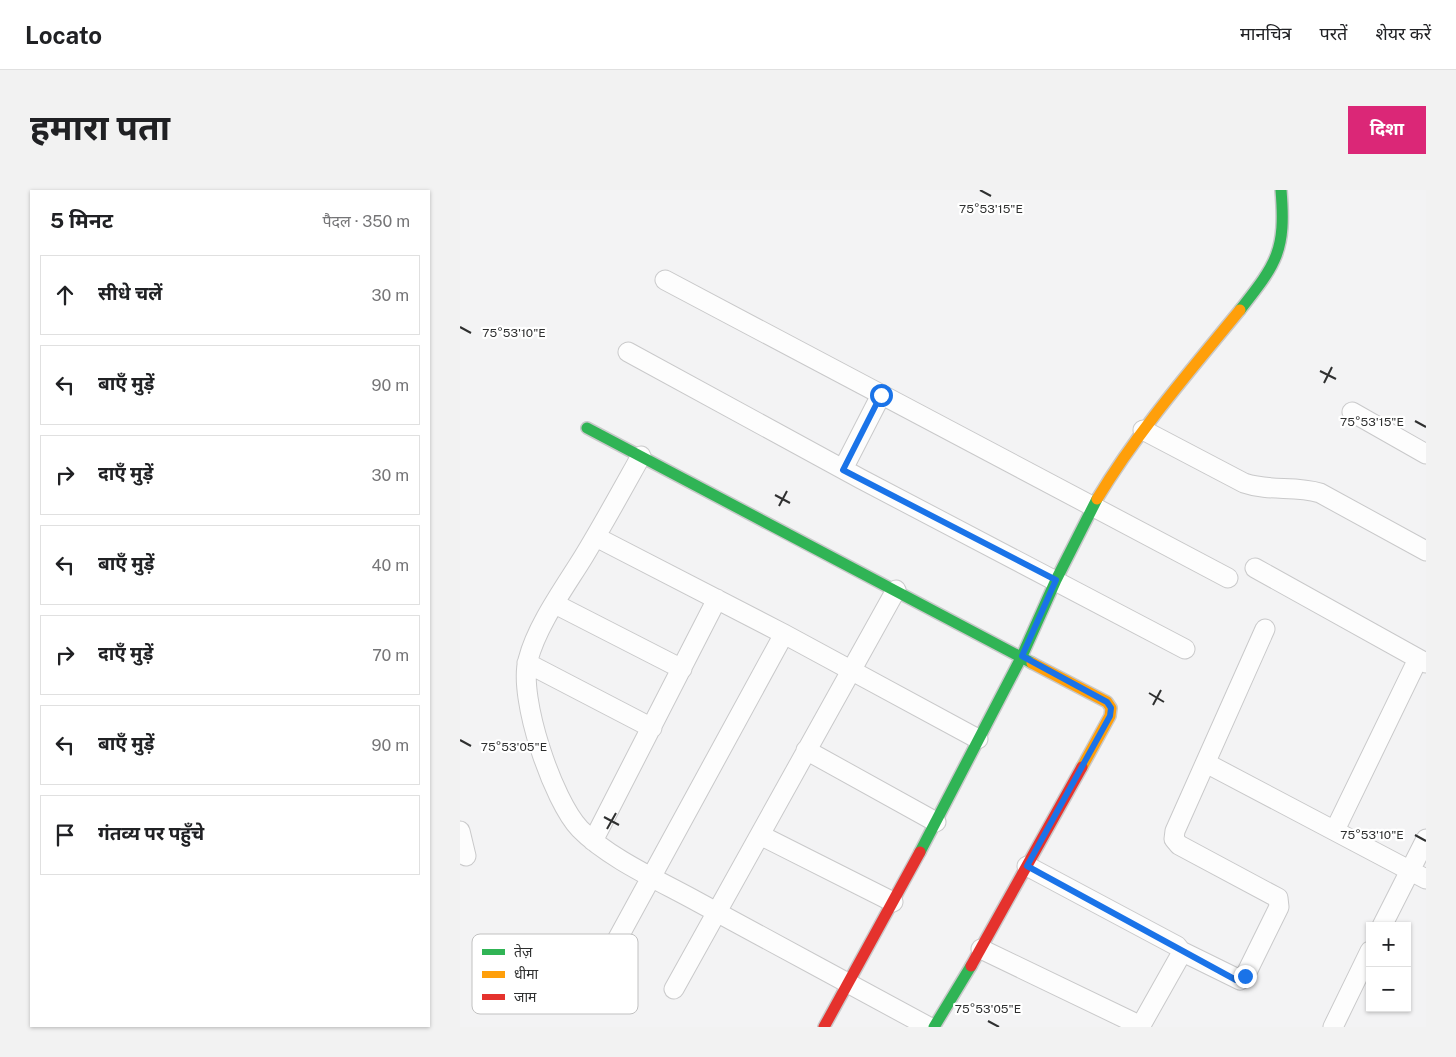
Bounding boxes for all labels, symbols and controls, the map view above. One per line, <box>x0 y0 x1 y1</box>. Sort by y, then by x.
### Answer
text: Locato <box>25 21 102 49</box>
text: मानचित्र <box>1240 23 1292 44</box>
text: परतें <box>1320 23 1347 44</box>
text: शेयर करें <box>1375 23 1431 44</box>
button: दिशा <box>1348 106 1426 154</box>
text: हमारा पता <box>30 107 170 148</box>
text: 75°53'15"E <box>959 202 1023 216</box>
text: 5 मिनट <box>50 208 113 233</box>
text: पैदल · 350 m <box>322 212 410 231</box>
icon: ahead <box>51 281 79 309</box>
text: सीधे चलें <box>98 282 162 304</box>
text: 30 m <box>372 286 409 305</box>
text: 75°53'10"E <box>482 326 546 340</box>
icon: left <box>51 371 79 399</box>
text: बाएँ मुड़ें <box>98 372 154 394</box>
text: 90 m <box>372 376 409 395</box>
route start <box>870 384 893 407</box>
text: 75°53'15"E <box>1340 415 1404 429</box>
icon: right <box>51 461 79 489</box>
text: दाएँ मुड़ें <box>98 462 153 484</box>
text: 30 m <box>372 466 409 485</box>
icon: left <box>51 551 79 579</box>
text: बाएँ मुड़ें <box>98 552 154 574</box>
text: 40 m <box>371 556 409 575</box>
icon: right <box>51 641 79 669</box>
text: दाएँ मुड़ें <box>98 642 153 664</box>
text: 70 m <box>372 646 409 665</box>
icon: left <box>51 731 79 759</box>
text: बाएँ मुड़ें <box>98 732 154 754</box>
text: 90 m <box>372 736 409 755</box>
text: 75°53'05"E <box>481 740 547 754</box>
icon: arrive <box>51 821 79 849</box>
text: गंतव्य पर पहुँचे <box>98 822 204 844</box>
text: 75°53'10"E <box>1340 828 1404 842</box>
map controls <box>1366 922 1411 1012</box>
button: + <box>1366 922 1411 967</box>
legend <box>472 934 638 1014</box>
text: तेज़ <box>514 943 533 960</box>
route end <box>1234 965 1257 988</box>
text: धीमा <box>514 966 539 982</box>
button: − <box>1366 967 1411 1012</box>
text: जाम <box>514 989 537 1005</box>
text: 75°53'05"E <box>955 1002 1021 1016</box>

